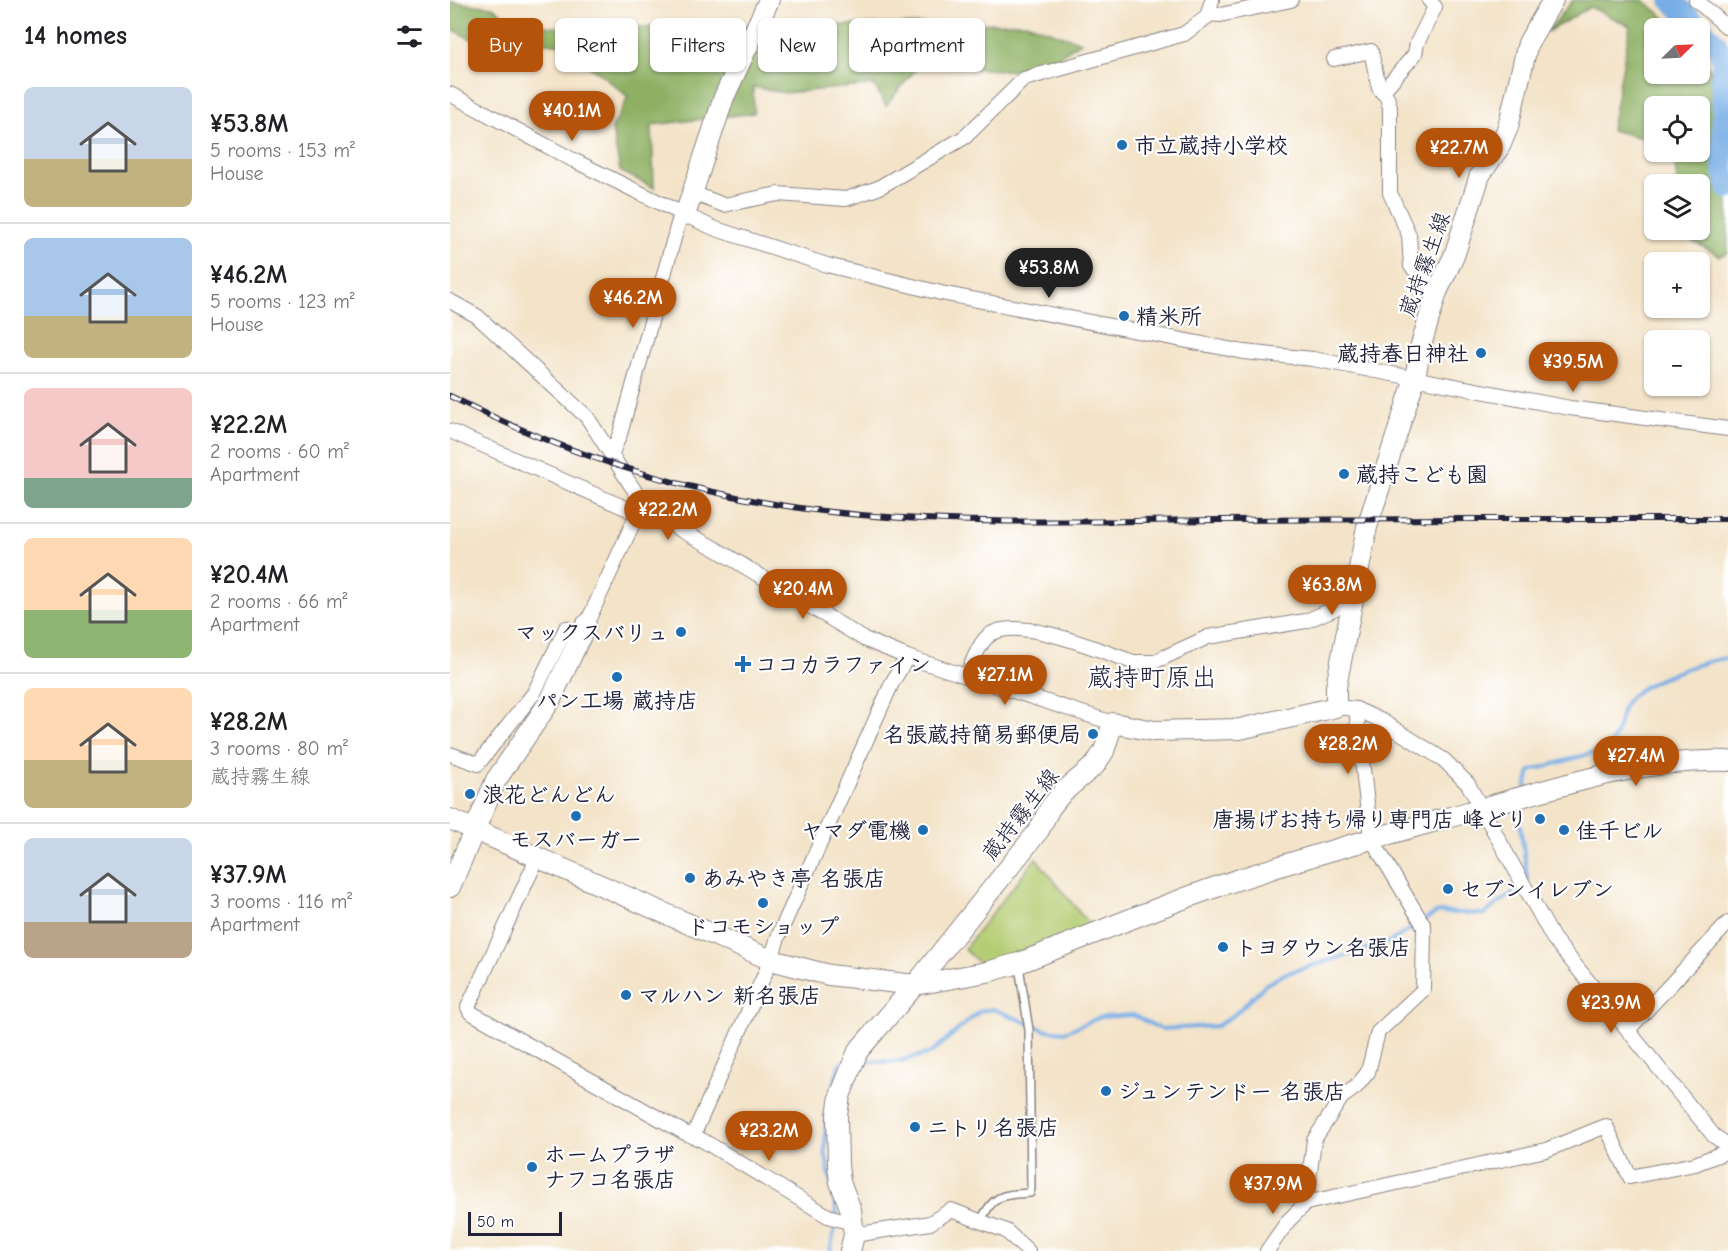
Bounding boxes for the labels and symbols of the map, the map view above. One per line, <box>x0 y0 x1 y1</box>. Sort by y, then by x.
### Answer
north arrow <box>1644 18 1710 84</box>
pin: ¥40.1M <box>523 91 621 142</box>
pin: ¥22.7M <box>1410 128 1508 179</box>
place label: 市立蔵持小学校 <box>1134 133 1288 159</box>
marker: 市立蔵持小学校 <box>1115 138 1129 152</box>
street label: 蔵持霧生線 <box>1394 208 1456 320</box>
pin: ¥53.8M <box>1000 248 1098 299</box>
pin: ¥46.2M <box>584 278 682 329</box>
place label: 精米所 <box>1136 304 1202 330</box>
marker: 精米所 <box>1117 309 1131 323</box>
place label: 蔵持春日神社 <box>1337 341 1469 367</box>
pin: ¥39.5M <box>1524 342 1622 393</box>
marker: 蔵持春日神社 <box>1474 346 1488 360</box>
place label: 蔵持こども園 <box>1356 462 1488 488</box>
marker: 蔵持こども園 <box>1337 467 1351 481</box>
pin: ¥22.2M <box>619 490 717 541</box>
pin: ¥63.8M <box>1283 565 1381 616</box>
pin: ¥20.4M <box>754 569 852 620</box>
place label: マックスバリュ <box>515 620 669 646</box>
marker: マックスバリュ <box>674 625 688 639</box>
place label: ココカラファイン <box>755 652 931 678</box>
pin: ¥27.1M <box>956 655 1054 706</box>
marker: ココカラファイン <box>736 657 750 671</box>
district label: 蔵持町原出 <box>1087 663 1217 693</box>
marker: パン工場 蔵持店 <box>610 670 624 684</box>
place label: パン工場 蔵持店 <box>536 688 698 714</box>
place label: 名張蔵持簡易郵便局 <box>883 722 1081 748</box>
pin: ¥28.2M <box>1299 724 1397 775</box>
marker: 名張蔵持簡易郵便局 <box>1086 727 1100 741</box>
pin: ¥27.4M <box>1587 736 1685 787</box>
street label: 蔵持霧生線 <box>977 763 1065 866</box>
place label: 浪花どんどん <box>482 782 616 808</box>
marker: 浪花どんどん <box>463 787 477 801</box>
place label: 唐揚げお持ち帰り専門店 峰どり <box>1212 807 1528 833</box>
marker: モスバーガー <box>569 809 583 823</box>
marker: 唐揚げお持ち帰り専門店 峰どり <box>1533 812 1547 826</box>
place label: ヤマダ電機 <box>801 818 911 844</box>
place label: 佳千ビル <box>1576 818 1664 844</box>
marker: ヤマダ電機 <box>916 823 930 837</box>
marker: 佳千ビル <box>1557 823 1571 837</box>
place label: モスバーガー <box>510 827 642 853</box>
place label: あみやき亭 名張店 <box>702 866 886 892</box>
marker: あみやき亭 名張店 <box>683 871 697 885</box>
place label: セブンイレブン <box>1460 877 1614 903</box>
marker: セブンイレブン <box>1441 882 1455 896</box>
marker: ドコモショップ <box>756 896 770 910</box>
place label: ドコモショップ <box>687 914 839 940</box>
place label: トヨタウン名張店 <box>1235 935 1411 961</box>
marker: トヨタウン名張店 <box>1216 940 1230 954</box>
place label: マルハン 新名張店 <box>638 983 821 1009</box>
pin: ¥23.9M <box>1562 983 1660 1034</box>
marker: マルハン 新名張店 <box>619 988 633 1002</box>
place label: ジュンテンドー 名張店 <box>1118 1079 1346 1105</box>
marker: ジュンテンドー 名張店 <box>1099 1084 1113 1098</box>
pin: ¥23.2M <box>720 1111 818 1162</box>
place label: ニトリ名張店 <box>927 1115 1059 1141</box>
marker: ニトリ名張店 <box>908 1120 922 1134</box>
place label: ホームプラザ ナフコ名張店 <box>544 1142 676 1193</box>
marker: ホームプラザ ナフコ名張店 <box>525 1160 539 1174</box>
pin: ¥37.9M <box>1224 1164 1322 1215</box>
scale bar <box>468 1209 562 1236</box>

